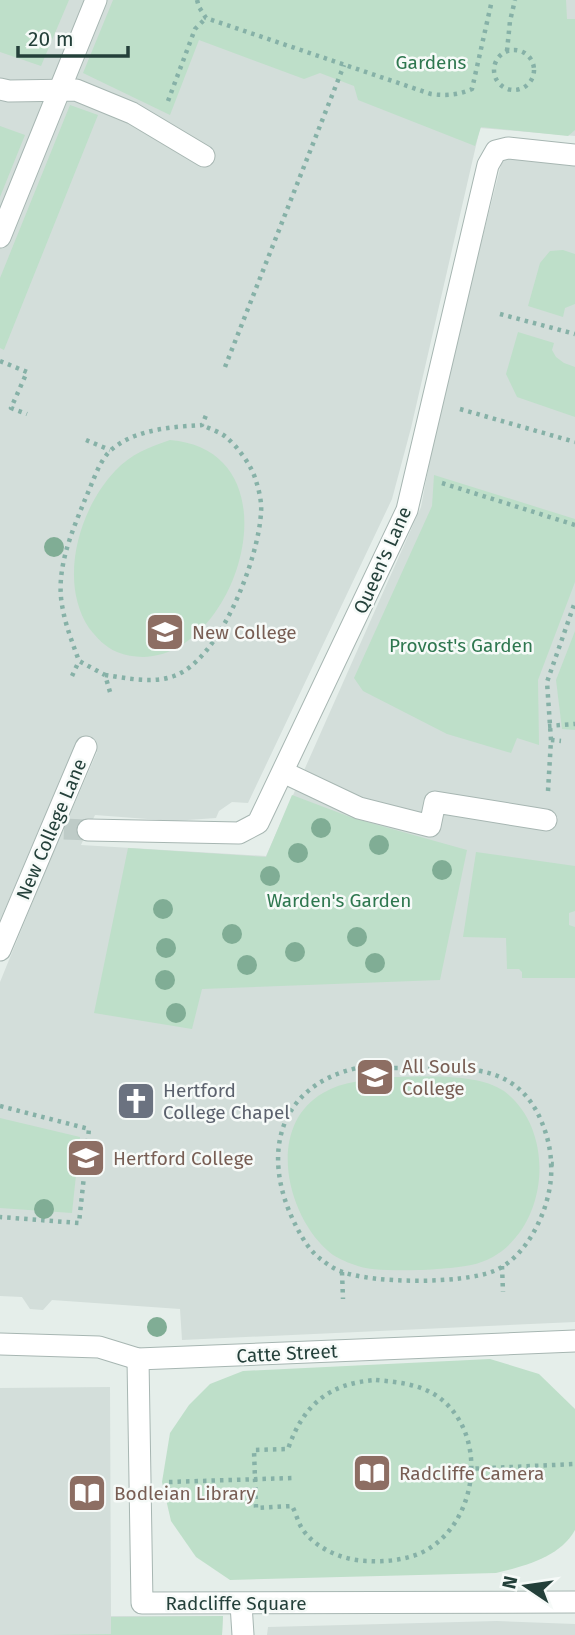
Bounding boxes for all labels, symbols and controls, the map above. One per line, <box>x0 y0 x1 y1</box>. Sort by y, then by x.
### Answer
scale bar <box>18 14 128 58</box>
text: 20 m <box>28 26 74 52</box>
park label: Gardens <box>396 51 467 74</box>
street label: Queen's Lane <box>349 503 416 617</box>
school or university icon: New College <box>144 611 186 653</box>
place label: New College <box>192 621 297 644</box>
park label: Provost's Garden <box>389 634 533 657</box>
street label: New College Lane <box>11 755 92 903</box>
park label: Warden's Garden <box>267 889 411 912</box>
place label: All Souls College <box>402 1055 476 1100</box>
school or university icon: All Souls College <box>354 1056 396 1098</box>
place label: Hertford College Chapel <box>163 1079 290 1124</box>
church icon: Hertford College Chapel <box>115 1080 157 1122</box>
school or university icon: Hertford College <box>65 1137 107 1179</box>
place label: Hertford College <box>113 1147 254 1170</box>
street label: Catte Street <box>236 1339 338 1368</box>
library icon: Radcliffe Camera <box>351 1452 393 1494</box>
place label: Radcliffe Camera <box>399 1462 544 1485</box>
library icon: Bodleian Library <box>66 1472 108 1514</box>
place label: Bodleian Library <box>114 1482 256 1505</box>
north arrow <box>491 1551 561 1621</box>
text: N <box>497 1574 523 1591</box>
street label: Radcliffe Square <box>165 1592 307 1615</box>

